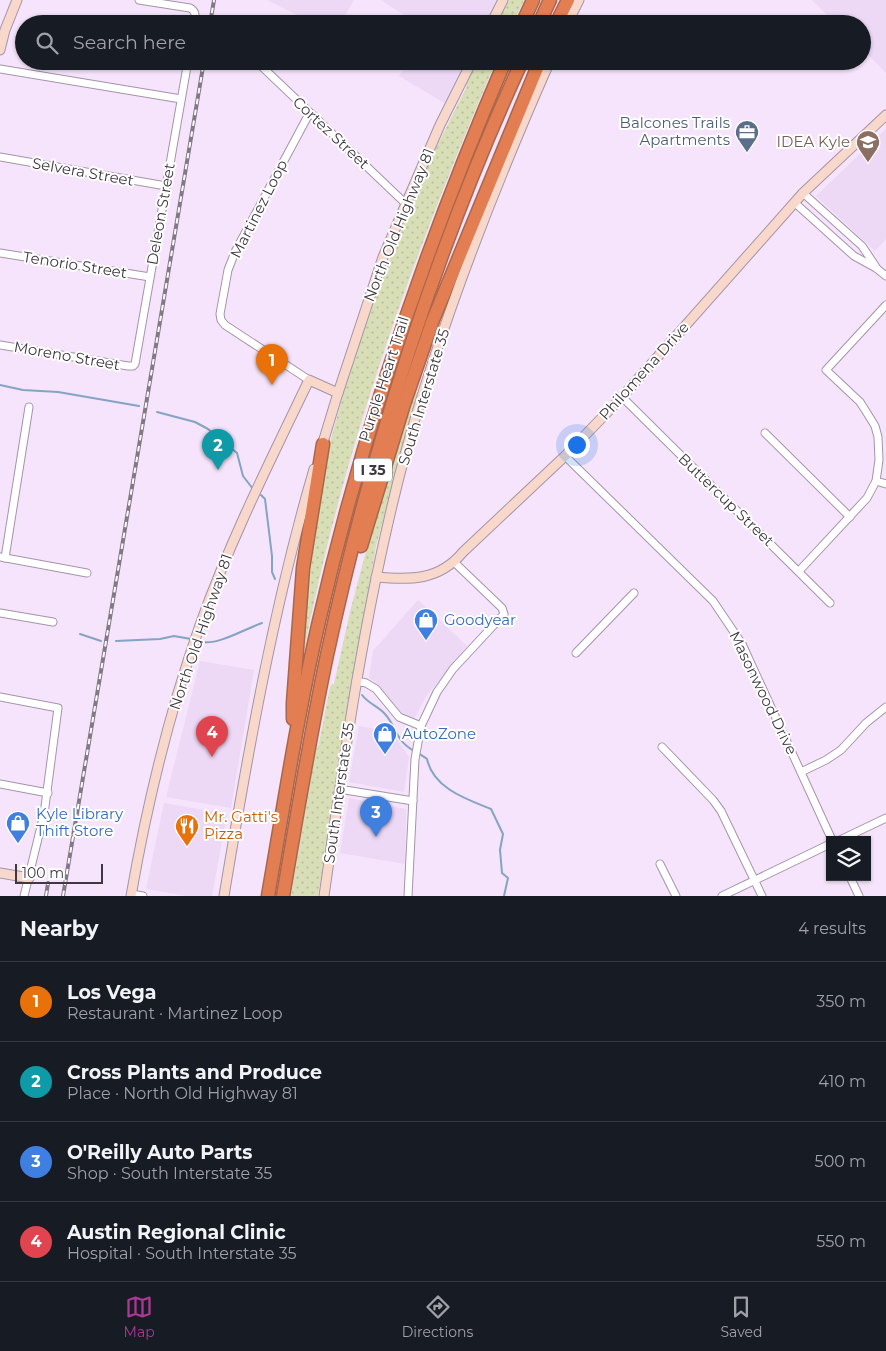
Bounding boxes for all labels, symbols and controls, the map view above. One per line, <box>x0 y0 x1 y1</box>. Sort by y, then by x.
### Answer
search box <box>15 15 871 70</box>
icon: search <box>33 29 61 57</box>
text: Search here <box>73 31 186 54</box>
street label: Cortez Street <box>289 92 374 173</box>
place label: Balcones Trails Apartments <box>620 113 730 149</box>
office icon: Balcones Trails Apartments <box>734 119 760 153</box>
school or university icon: IDEA Kyle <box>855 129 881 163</box>
place label: IDEA Kyle <box>776 132 850 151</box>
street label: North Old Highway 81 <box>359 145 438 304</box>
street label: Selvera Street <box>31 153 135 190</box>
street label: Martinez Loop <box>226 156 292 261</box>
street label: Deleon Street <box>142 161 179 266</box>
street label: Tenorio Street <box>22 247 128 282</box>
street label: Purple Heart Trail <box>354 314 413 444</box>
street label: Philomena Drive <box>595 318 693 424</box>
street label: South Interstate 35 <box>394 326 453 468</box>
street label: Moreno Street <box>13 337 122 374</box>
pin: 1 <box>256 344 288 385</box>
pin: 2 <box>202 429 234 470</box>
your location <box>564 432 590 458</box>
street label: Buttercup Street <box>674 449 778 550</box>
road number: I 35 <box>354 458 392 482</box>
street label: North Old Highway 81 <box>165 551 236 712</box>
shop icon: Goodyear <box>413 607 439 641</box>
place label: Goodyear <box>444 610 516 629</box>
street label: Masonwood Drive <box>725 628 802 758</box>
pin: 4 <box>196 716 228 757</box>
street label: South Interstate 35 <box>319 721 358 865</box>
shop icon: AutoZone <box>372 721 398 755</box>
place label: AutoZone <box>402 724 476 743</box>
pin: 3 <box>360 796 392 837</box>
place label: Kyle Library Thift Store <box>36 804 124 840</box>
place label: Mr. Gatti's Pizza <box>204 807 278 843</box>
shop icon: Kyle Library Thift Store <box>5 810 31 844</box>
restaurant icon: Mr. Gatti's Pizza <box>174 813 200 847</box>
map controls <box>826 836 871 881</box>
button: layers <box>826 836 871 881</box>
scale bar <box>15 861 102 884</box>
text: 100 m <box>22 864 64 882</box>
text: Nearby <box>20 916 99 941</box>
text: 4 results <box>798 919 866 938</box>
text: Los Vega <box>67 981 156 1004</box>
text: 1 <box>33 992 39 1011</box>
text: 350 m <box>816 992 866 1011</box>
text: Restaurant · Martinez Loop <box>67 1004 283 1023</box>
text: Cross Plants and Produce <box>67 1061 322 1084</box>
text: 2 <box>31 1072 41 1091</box>
text: 410 m <box>818 1072 866 1091</box>
text: Place · North Old Highway 81 <box>67 1084 298 1103</box>
text: O'Reilly Auto Parts <box>67 1141 252 1164</box>
text: 3 <box>31 1152 41 1171</box>
text: 500 m <box>815 1152 866 1171</box>
text: Shop · South Interstate 35 <box>67 1164 272 1183</box>
text: Austin Regional Clinic <box>67 1221 286 1244</box>
text: 4 <box>30 1232 42 1251</box>
text: 550 m <box>816 1232 866 1251</box>
text: Hospital · South Interstate 35 <box>67 1244 297 1263</box>
tab: Map <box>124 1293 155 1341</box>
tab: Directions <box>402 1293 473 1341</box>
tab: Saved <box>720 1293 762 1341</box>

